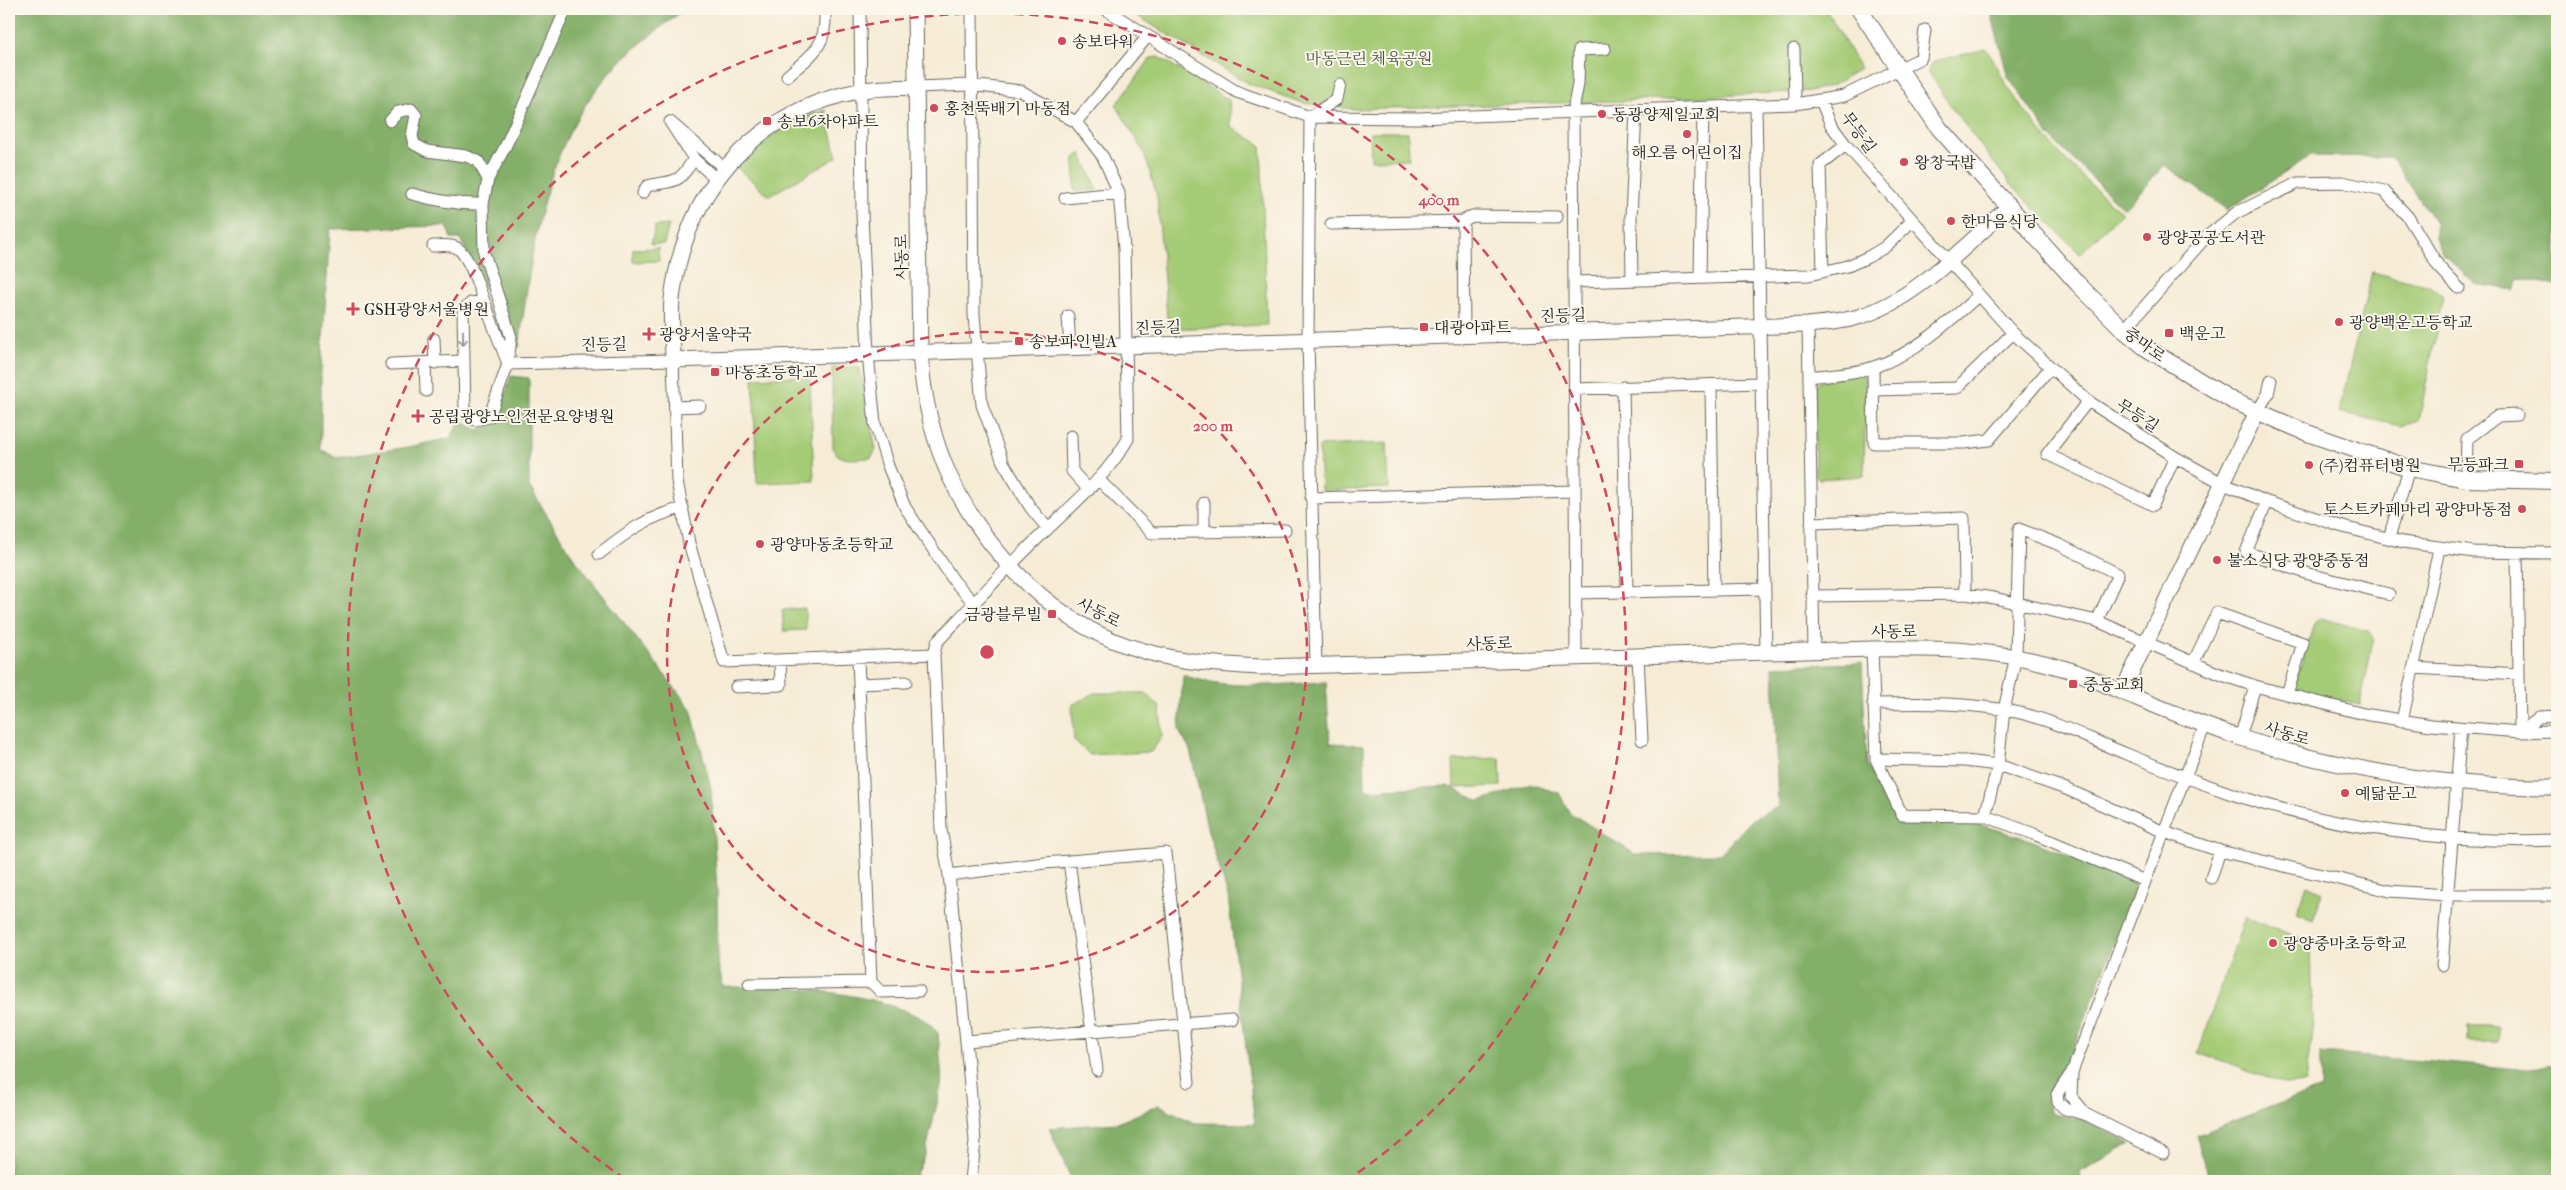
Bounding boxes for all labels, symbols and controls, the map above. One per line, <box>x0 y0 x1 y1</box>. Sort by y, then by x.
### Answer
place label: 송보타워 <box>1072 32 1134 51</box>
marker: 송보타워 <box>1056 35 1068 47</box>
park label: 마동근린 체육공원 <box>1305 49 1433 68</box>
place label: 홍천뚝배기 마동점 <box>944 99 1071 118</box>
marker: 홍천뚝배기 마동점 <box>928 102 940 114</box>
place label: 동광양제일교회 <box>1612 105 1720 124</box>
marker: 동광양제일교회 <box>1596 108 1608 120</box>
street label: 무등길 <box>1837 108 1880 157</box>
place label: 송보6차아파트 <box>777 112 879 131</box>
marker: 송보6차아파트 <box>761 115 773 127</box>
marker: 해오름 어린이집 <box>1681 128 1693 140</box>
place label: 해오름 어린이집 <box>1631 143 1743 162</box>
place label: 왕창국밥 <box>1914 153 1976 172</box>
marker: 왕창국밥 <box>1898 156 1910 168</box>
text: 400 m <box>1417 191 1460 209</box>
place label: 한마음식당 <box>1961 212 2039 231</box>
marker: 한마음식당 <box>1945 215 1957 227</box>
place label: 광양공공도서관 <box>2157 228 2266 247</box>
marker: 광양공공도서관 <box>2141 231 2153 243</box>
street label: 사동로 <box>892 233 911 280</box>
place label: GSH광양서울병원 <box>364 300 489 319</box>
marker: GSH광양서울병원 <box>346 302 360 316</box>
street label: 진등길 <box>1540 305 1587 326</box>
place label: 광양백운고등학교 <box>2349 313 2473 332</box>
marker: 광양백운고등학교 <box>2333 316 2345 328</box>
street label: 진등길 <box>1135 317 1182 338</box>
place label: 대광아파트 <box>1434 318 1512 337</box>
marker: 대광아파트 <box>1418 321 1430 333</box>
street label: 중마로 <box>2120 323 2169 366</box>
place label: 백운고 <box>2179 324 2226 343</box>
place label: 광양서울약국 <box>659 325 752 344</box>
marker: 백운고 <box>2163 327 2175 339</box>
marker: 광양서울약국 <box>643 328 655 340</box>
one-way arrow <box>458 330 468 346</box>
place label: 송보파인빌A <box>1029 332 1117 351</box>
street label: 진등길 <box>581 335 627 354</box>
marker: 송보파인빌A <box>1013 335 1025 347</box>
place label: 마동초등학교 <box>725 363 818 382</box>
marker: 마동초등학교 <box>709 366 721 378</box>
street label: 무등길 <box>2113 395 2162 436</box>
place label: 공립광양노인전문요양병원 <box>429 407 614 426</box>
marker: 공립광양노인전문요양병원 <box>411 409 425 423</box>
text: 200 m <box>1193 417 1233 435</box>
place label: 무등파크 <box>2447 455 2510 474</box>
place label: (주)컴퓨터병원 <box>2319 456 2421 475</box>
marker: 무등파크 <box>2513 458 2525 470</box>
marker: (주)컴퓨터병원 <box>2303 459 2315 471</box>
place label: 토스트카페마리 광양마동점 <box>2323 500 2512 519</box>
marker: 토스트카페마리 광양마동점 <box>2516 503 2528 515</box>
place label: 광양마동초등학교 <box>770 535 894 554</box>
marker: 광양마동초등학교 <box>754 538 766 550</box>
place label: 불소식당 광양중동점 <box>2227 551 2370 570</box>
marker: 불소식당 광양중동점 <box>2211 554 2223 566</box>
street label: 사동로 <box>1074 593 1124 632</box>
place label: 금광블루빌 <box>965 605 1042 624</box>
marker: 금광블루빌 <box>1046 608 1058 620</box>
street label: 사동로 <box>1871 622 1918 641</box>
street label: 사동로 <box>1466 633 1513 654</box>
centre of rings <box>978 643 996 661</box>
place label: 중동교회 <box>2083 675 2145 694</box>
marker: 중동교회 <box>2067 678 2079 690</box>
street label: 사동로 <box>2262 718 2312 749</box>
place label: 예닮문고 <box>2355 784 2417 803</box>
marker: 예닮문고 <box>2339 787 2351 799</box>
place label: 광양중마초등학교 <box>2283 934 2407 953</box>
marker: 광양중마초등학교 <box>2267 937 2279 949</box>

